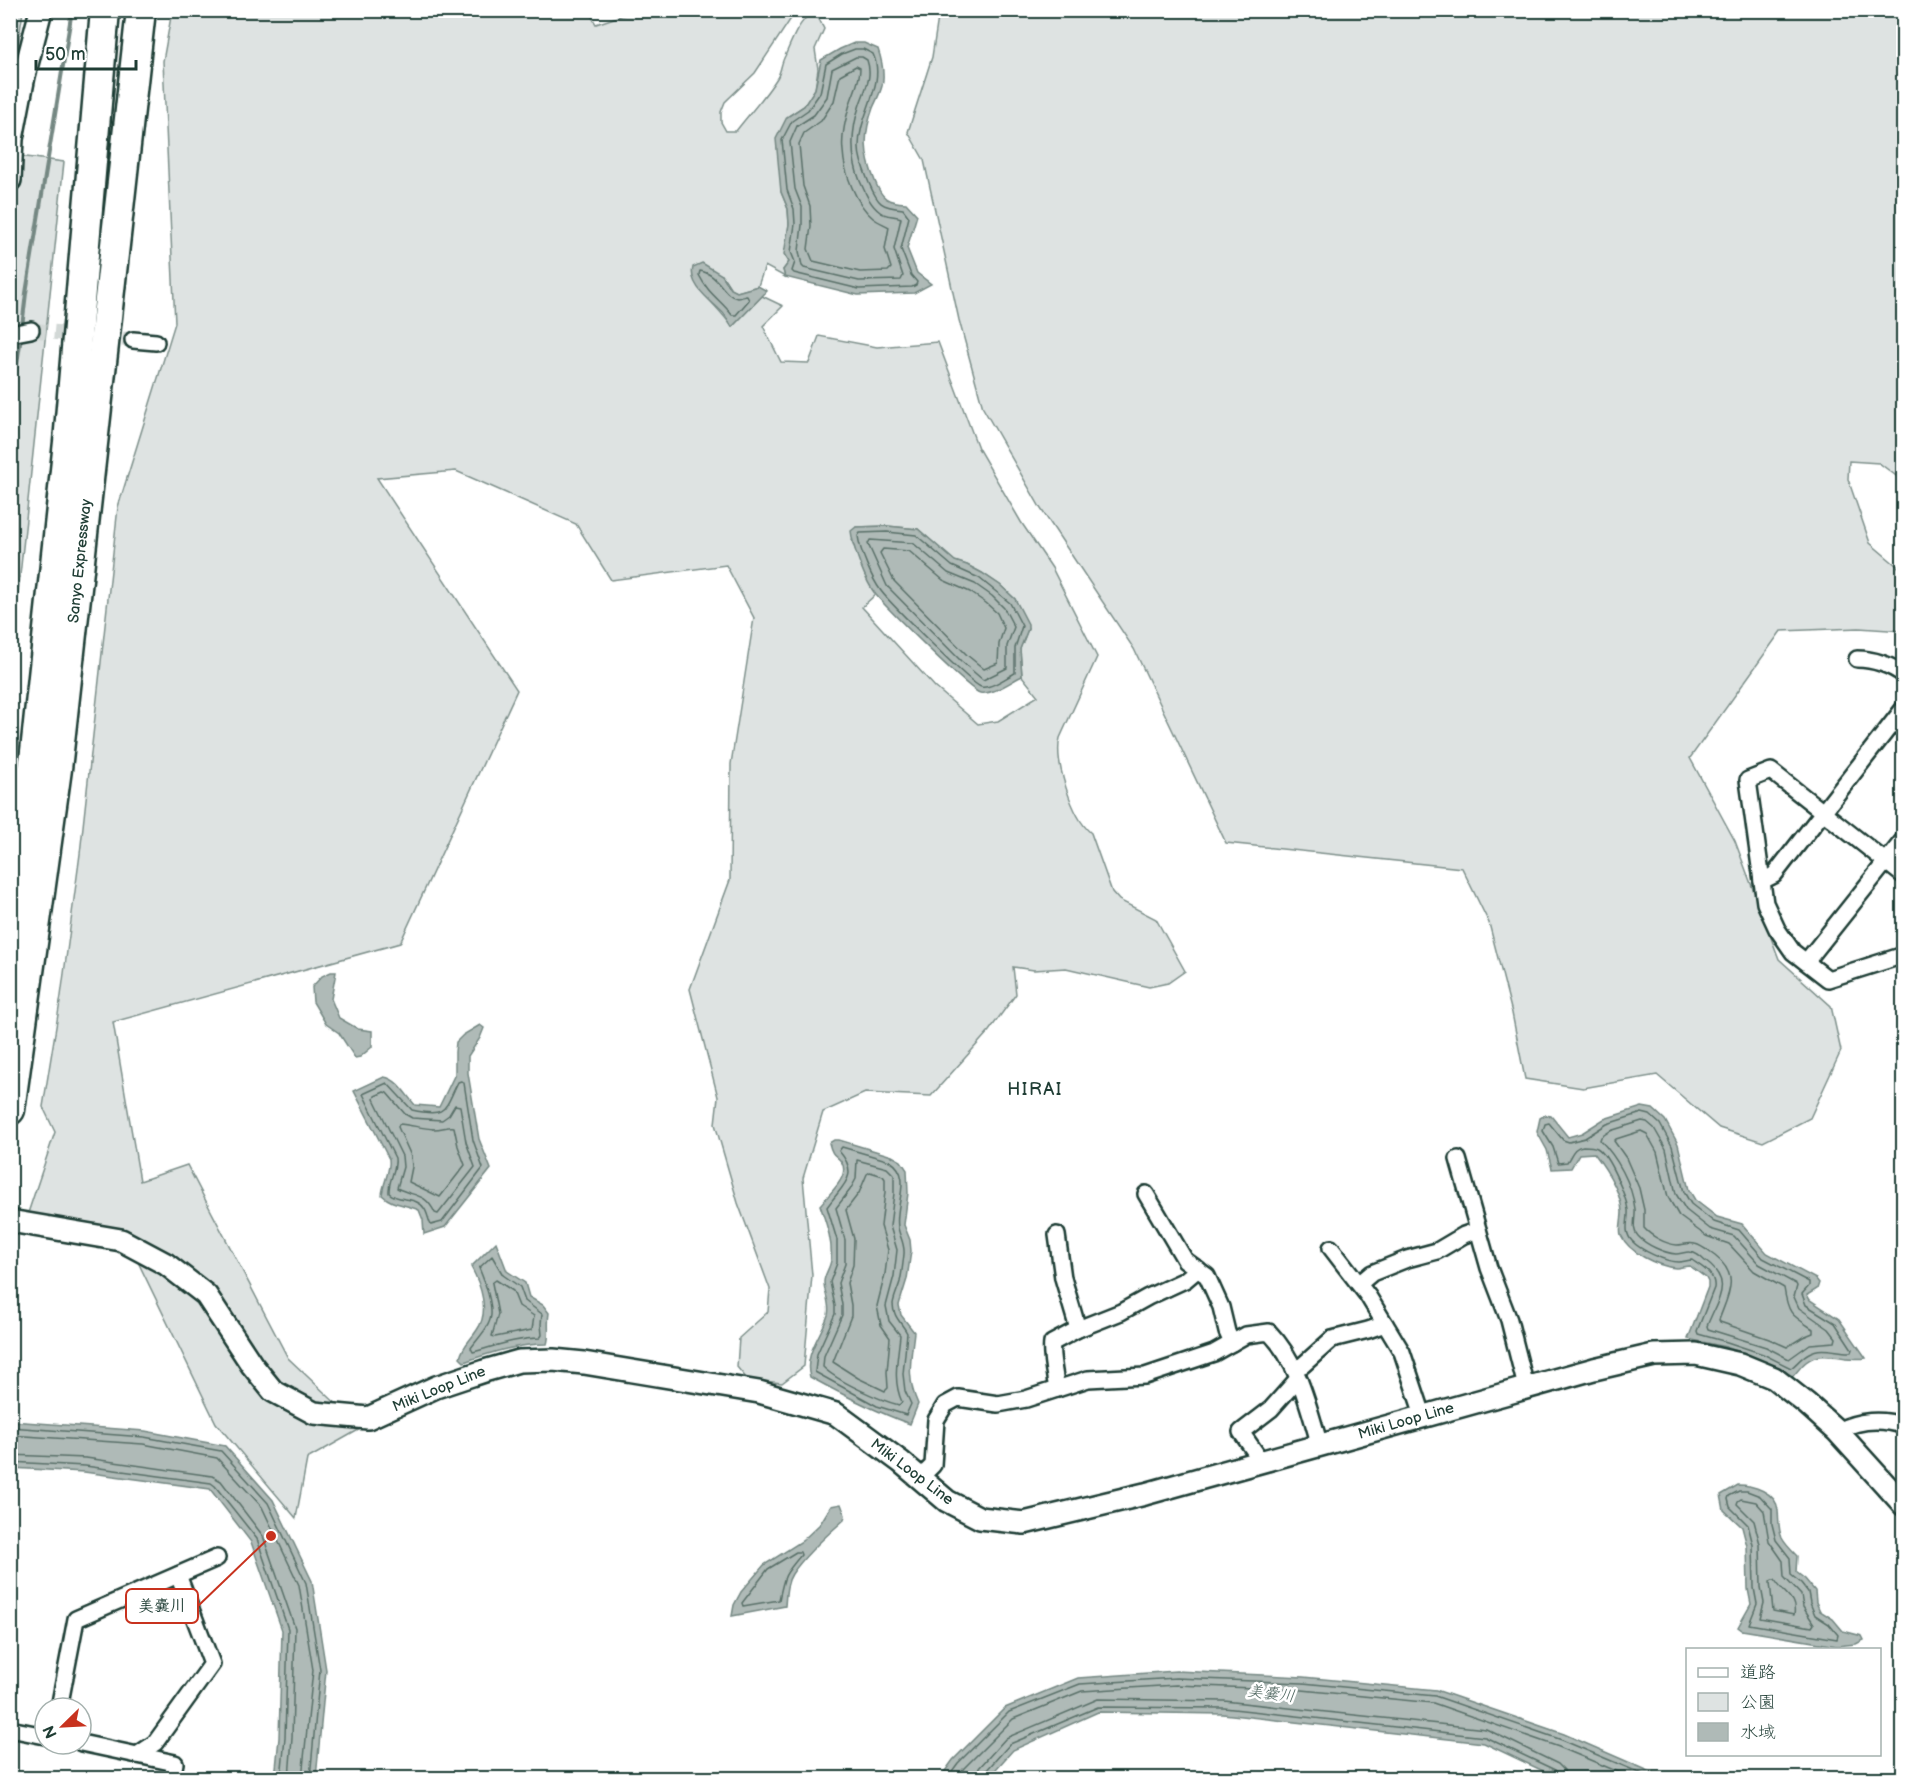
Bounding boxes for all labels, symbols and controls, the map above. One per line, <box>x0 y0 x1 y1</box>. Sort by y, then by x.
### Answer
scale bar <box>36 33 136 71</box>
text: 50 m <box>45 44 86 65</box>
street label: Sanyo Expressway <box>64 498 96 624</box>
district label: HIRAI <box>1007 1079 1063 1100</box>
street label: Miki Loop Line <box>390 1362 488 1416</box>
street label: Miki Loop Line <box>1356 1398 1456 1444</box>
street label: Miki Loop Line <box>867 1435 957 1509</box>
callout: 美嚢川 <box>126 1589 198 1623</box>
text: 美嚢川 <box>138 1597 186 1616</box>
legend <box>1686 1648 1881 1756</box>
text: 道路 <box>1740 1662 1776 1683</box>
water label: 美嚢川 <box>1246 1682 1296 1706</box>
text: 公園 <box>1740 1692 1776 1713</box>
north arrow <box>33 1696 93 1756</box>
text: N <box>40 1722 62 1741</box>
text: 水域 <box>1740 1722 1776 1743</box>

